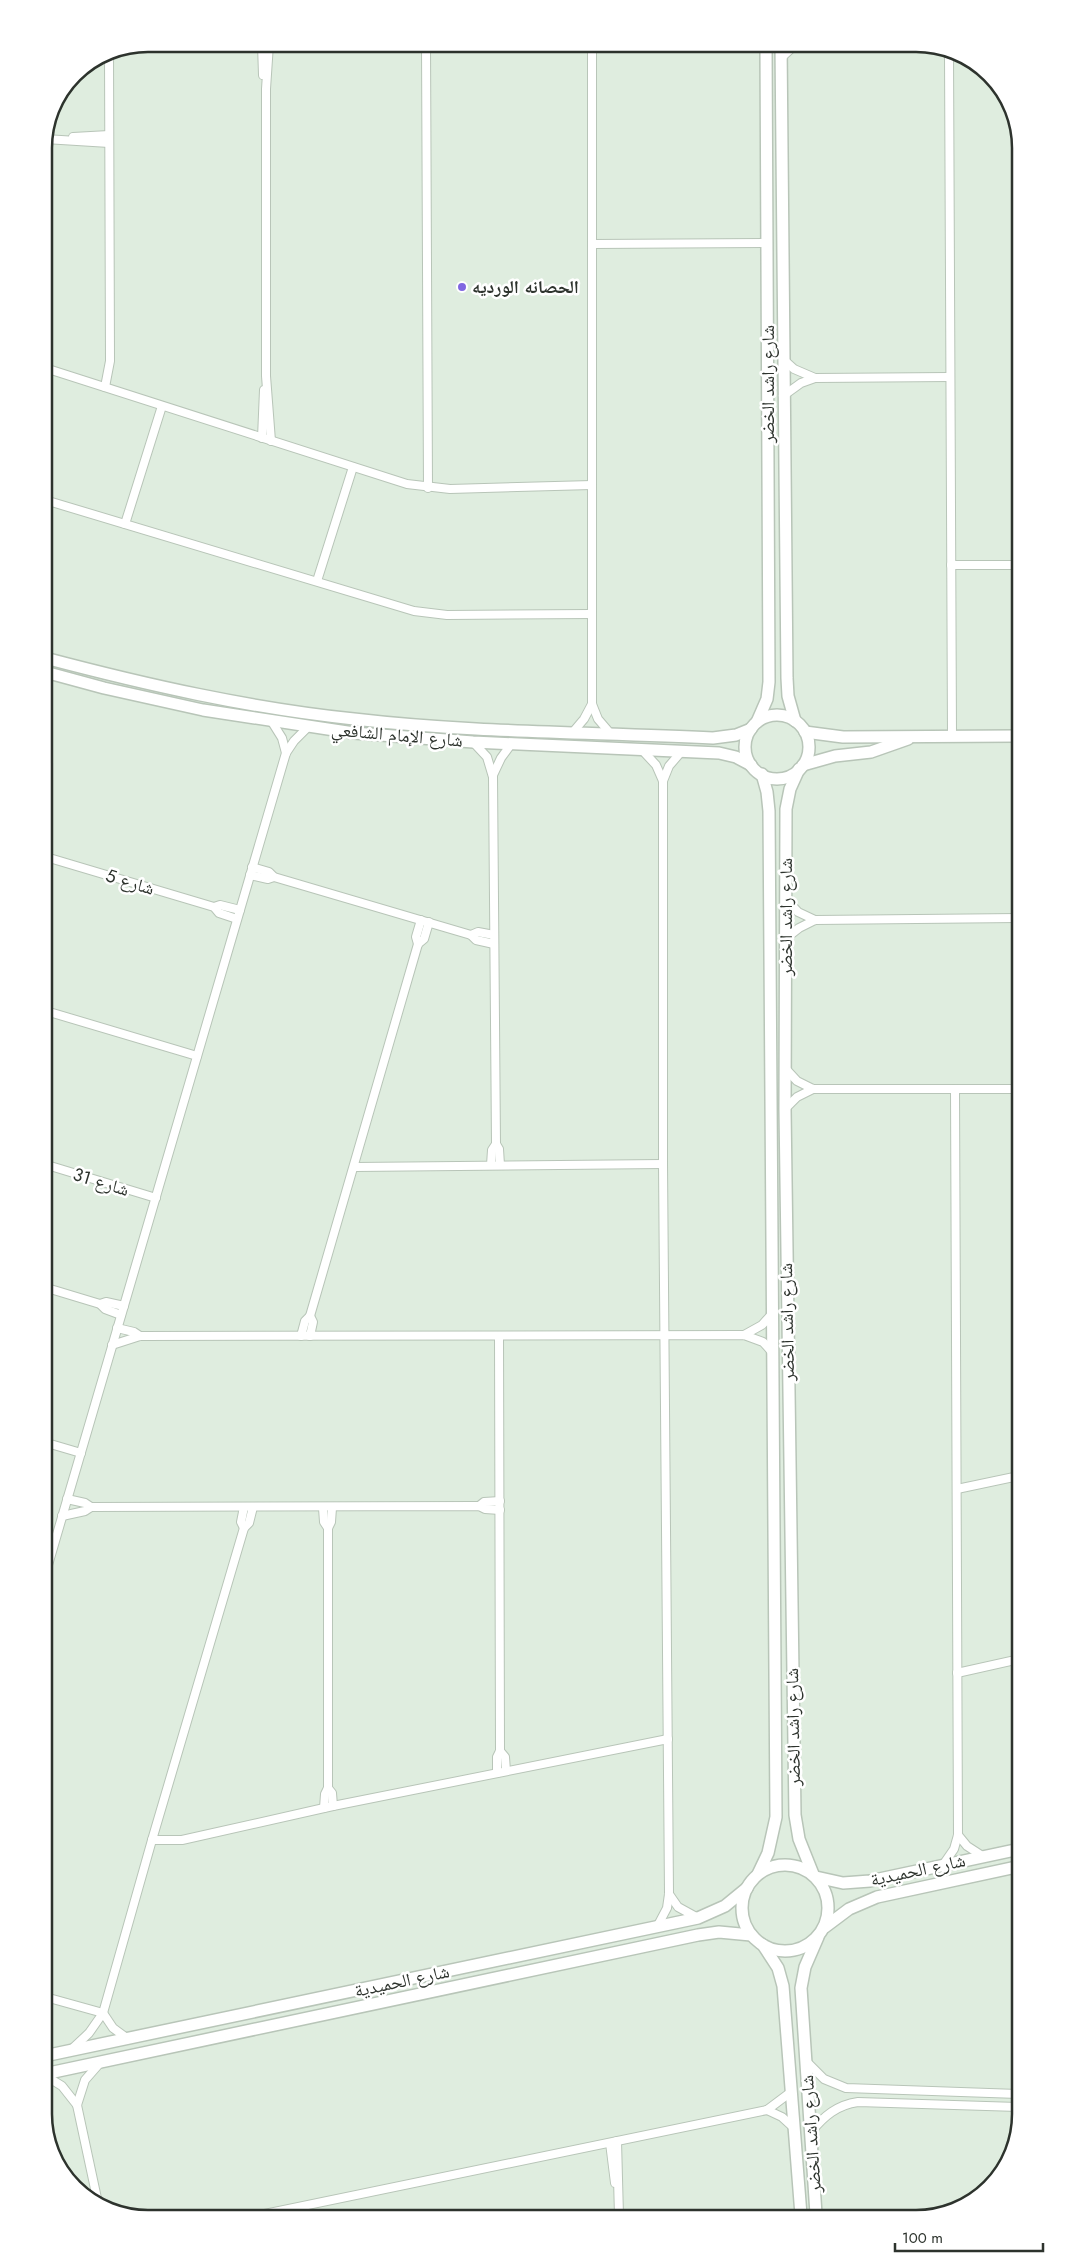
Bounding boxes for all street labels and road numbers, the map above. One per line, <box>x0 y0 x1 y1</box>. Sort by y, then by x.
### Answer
street label: شارع راشد الخضر <box>755 325 781 444</box>
street label: شارع الإمام الشافعي <box>330 716 464 755</box>
street label: شارع راشد الخضر <box>773 858 799 977</box>
street label: شارع 5 <box>102 862 158 902</box>
street label: شارع 31 <box>70 1161 132 1203</box>
street label: شارع راشد الخضر <box>773 1263 801 1382</box>
street label: شارع راشد الخضر <box>779 1668 807 1787</box>
street label: شارع الحميدية <box>868 1847 968 1893</box>
street label: شارع الحميدية <box>352 1958 452 2004</box>
street label: شارع راشد الخضر <box>794 2074 828 2195</box>

